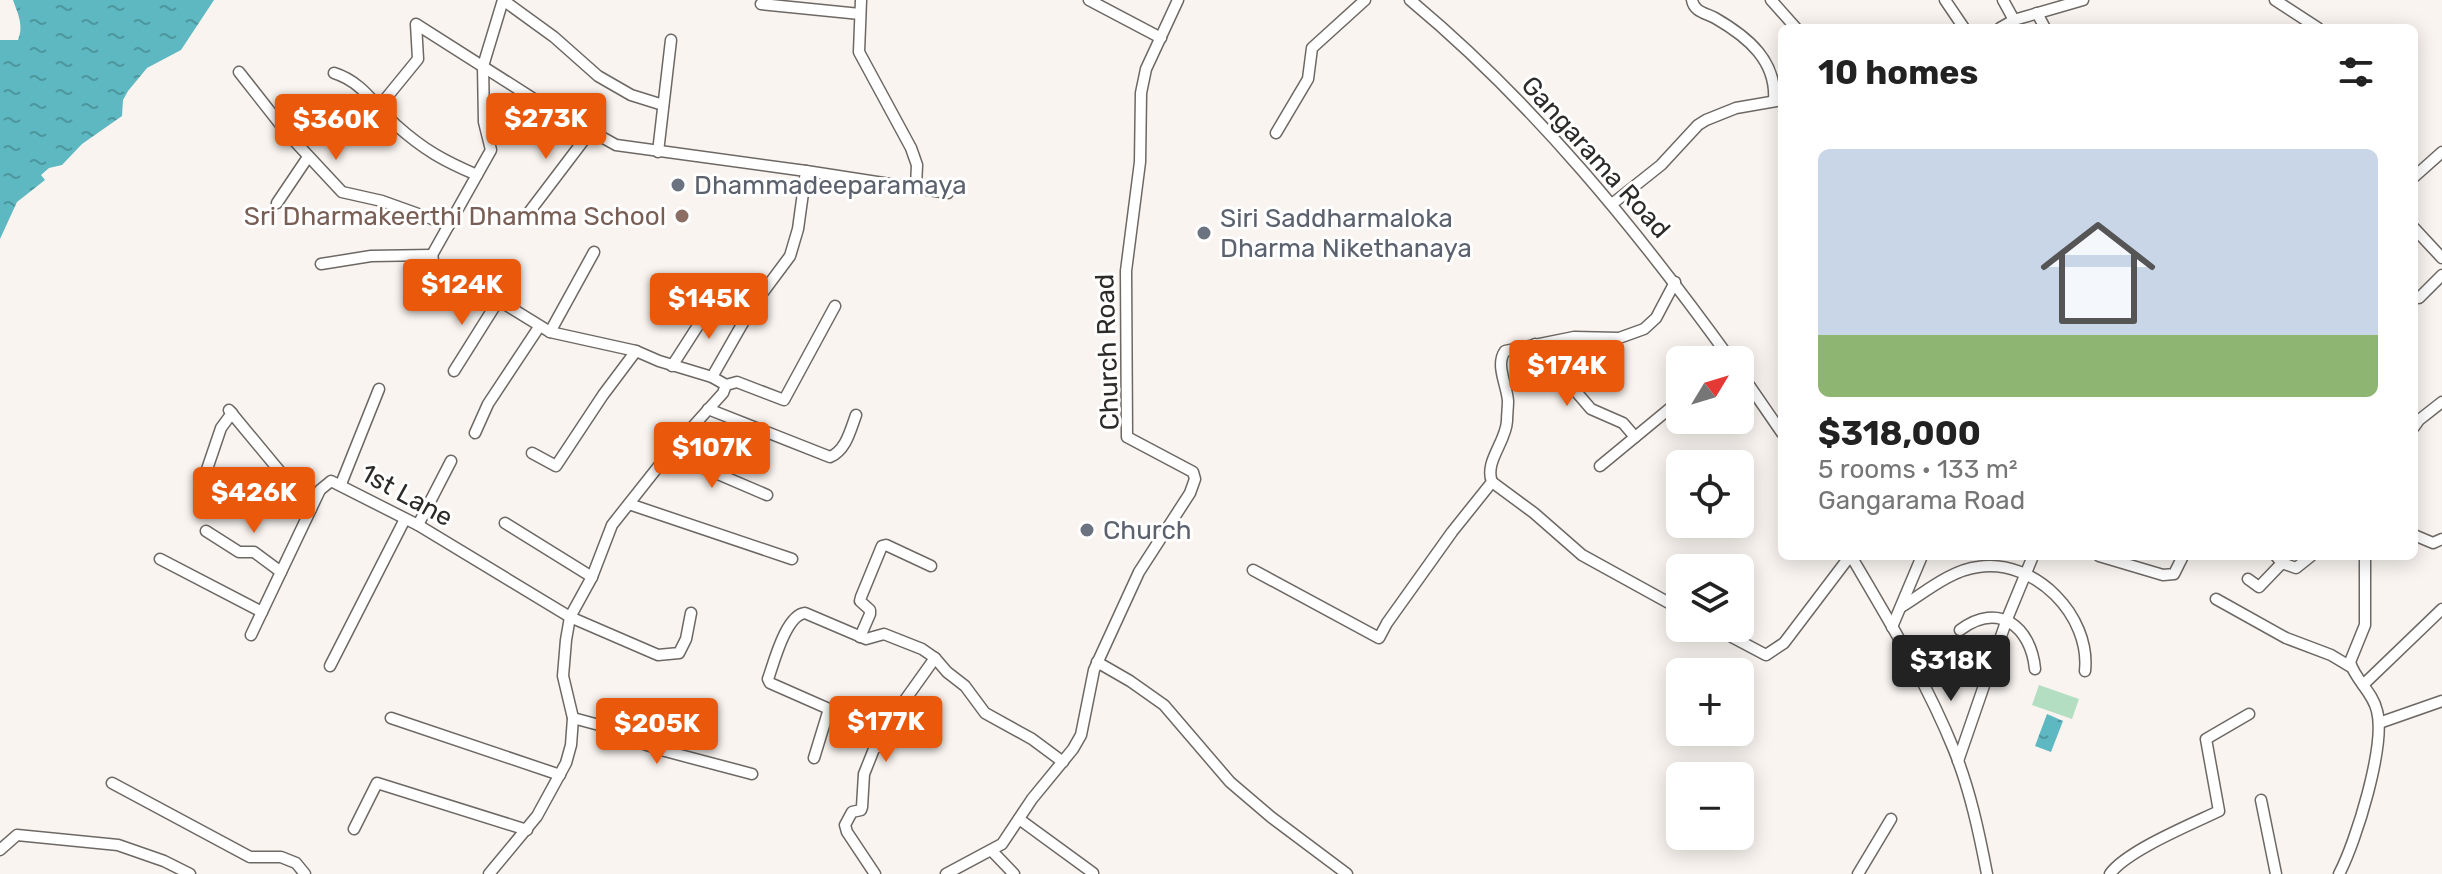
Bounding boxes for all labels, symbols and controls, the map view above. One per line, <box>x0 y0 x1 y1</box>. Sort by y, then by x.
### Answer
icon: filters <box>2334 50 2378 94</box>
text: 10 homes <box>1818 52 1978 93</box>
street label: Gangarama Road <box>1515 70 1676 245</box>
pin: $273K <box>490 93 602 161</box>
pin: $360K <box>280 94 392 162</box>
text: $273K <box>504 103 588 134</box>
text: $360K <box>293 104 379 135</box>
place label: Dhammadeeparamaya <box>694 170 967 201</box>
marker: Dhammadeeparamaya <box>669 176 687 194</box>
place label: Sri Dharmakeerthi Dhamma School <box>244 201 666 232</box>
icon: home <box>2026 201 2170 345</box>
place label: Siri Saddharmaloka Dharma Nikethanaya <box>1220 203 1472 264</box>
marker: Sri Dharmakeerthi Dhamma School <box>673 207 691 225</box>
marker: Siri Saddharmaloka Dharma Nikethanaya <box>1195 224 1213 242</box>
pin: $124K <box>406 259 518 327</box>
text: $124K <box>421 269 503 300</box>
pin: $145K <box>653 273 765 341</box>
street label: Church Road <box>1089 273 1126 431</box>
text: $145K <box>668 283 750 314</box>
pin: $174K <box>1511 340 1623 408</box>
north arrow <box>1666 346 1754 434</box>
map controls <box>1666 346 1754 850</box>
text: $174K <box>1527 350 1607 381</box>
text: $318,000 <box>1818 413 1981 454</box>
pin: $107K <box>656 422 768 490</box>
text: $107K <box>672 432 752 463</box>
button: locate <box>1666 450 1754 538</box>
text: 5 rooms · 133 m² <box>1818 454 2018 485</box>
street label: 1st Lane <box>355 458 458 533</box>
pin: $426K <box>198 467 310 535</box>
text: $426K <box>211 477 297 508</box>
text: Gangarama Road <box>1818 485 2025 516</box>
place label: Church <box>1103 515 1192 546</box>
marker: Church <box>1078 521 1096 539</box>
button: layers <box>1666 554 1754 642</box>
pin: $318K <box>1895 635 2007 703</box>
text: $318K <box>1910 645 1992 676</box>
button: + <box>1666 658 1754 746</box>
pin: $177K <box>830 696 942 764</box>
pin: $205K <box>601 698 713 766</box>
text: $177K <box>847 706 925 737</box>
text: $205K <box>614 708 700 739</box>
button: − <box>1666 762 1754 850</box>

